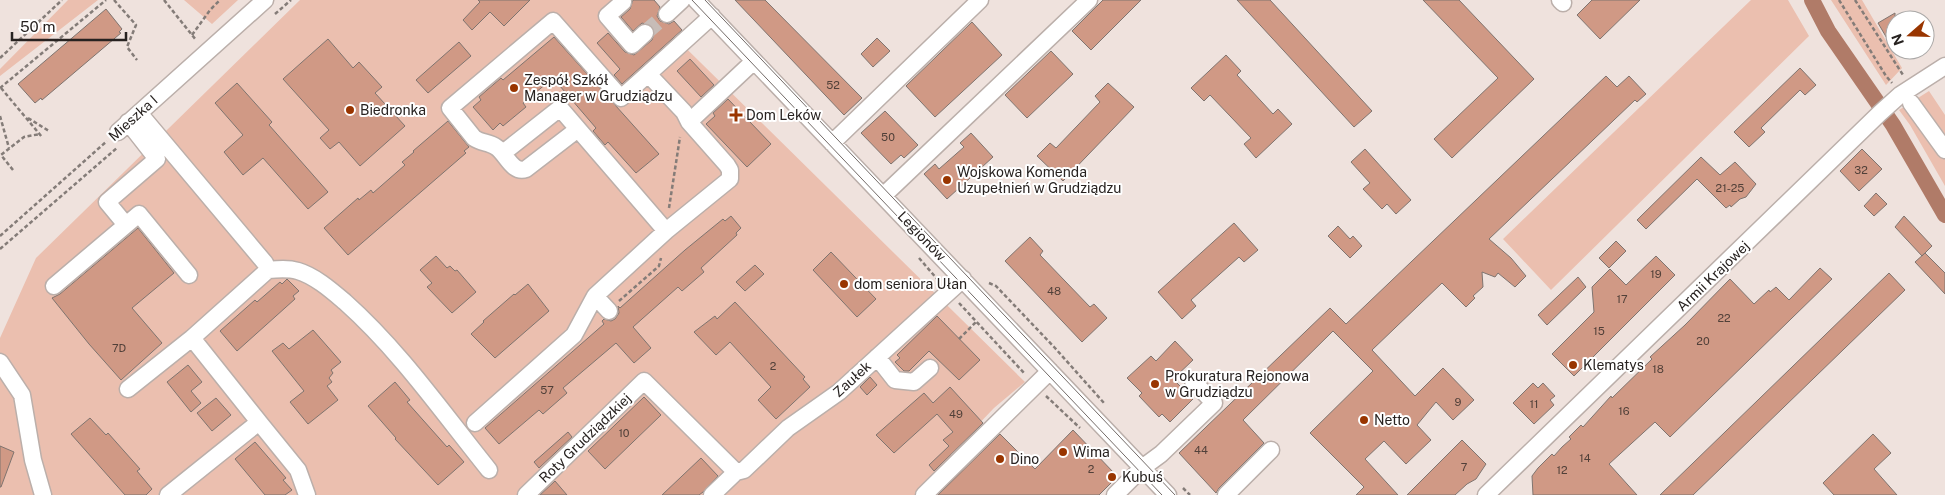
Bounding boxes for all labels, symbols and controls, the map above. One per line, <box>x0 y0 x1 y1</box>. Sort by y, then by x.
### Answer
scale bar <box>12 10 126 42</box>
north arrow <box>1885 10 1935 60</box>
text: 50 m <box>20 18 55 35</box>
text: N <box>1888 32 1907 47</box>
place label: Zespół Szkół Manager w Grudziądzu <box>524 72 673 104</box>
house number: 52 <box>826 79 840 91</box>
marker: Zespół Szkół Manager w Grudziądzu <box>508 82 520 94</box>
street label: Mieszka I <box>105 92 161 144</box>
place label: Biedronka <box>360 102 426 118</box>
marker: Biedronka <box>344 104 356 116</box>
place label: Dom Leków <box>746 107 821 123</box>
marker: Dom Leków <box>730 109 742 121</box>
house number: 50 <box>881 131 895 143</box>
place label: Wojskowa Komenda Uzupełnień w Grudziądzu <box>957 164 1121 196</box>
house number: 32 <box>1854 164 1868 176</box>
marker: Wojskowa Komenda Uzupełnień w Grudziądzu <box>941 174 953 186</box>
house number: 21-25 <box>1716 182 1744 194</box>
street label: Legionów <box>894 208 950 264</box>
street label: Armii Krajowej <box>1674 237 1752 315</box>
house number: 19 <box>1650 268 1662 280</box>
place label: dom seniora Ułan <box>854 276 967 292</box>
marker: dom seniora Ułan <box>838 278 850 290</box>
house number: 48 <box>1047 285 1061 297</box>
house number: 17 <box>1616 293 1628 305</box>
house number: 22 <box>1717 312 1731 324</box>
house number: 15 <box>1593 325 1605 337</box>
house number: 20 <box>1696 335 1710 347</box>
house number: 7D <box>112 342 126 354</box>
place label: Klematys <box>1583 357 1644 373</box>
street label: Zaułek <box>830 358 874 400</box>
marker: Klematys <box>1567 359 1579 371</box>
house number: 2 <box>770 360 777 372</box>
house number: 18 <box>1652 363 1664 375</box>
place label: Prokuratura Rejonowa w Grudziądzu <box>1165 368 1309 400</box>
marker: Prokuratura Rejonowa w Grudziądzu <box>1149 378 1161 390</box>
house number: 57 <box>540 384 554 396</box>
street label: Roty Grudziądzkiej <box>536 390 634 486</box>
house number: 9 <box>1455 396 1462 408</box>
house number: 11 <box>1530 398 1538 410</box>
house number: 16 <box>1618 405 1630 417</box>
house number: 49 <box>949 408 963 420</box>
place label: Netto <box>1374 412 1410 428</box>
marker: Netto <box>1358 414 1370 426</box>
house number: 10 <box>618 427 630 439</box>
place label: Wima <box>1073 444 1110 460</box>
house number: 44 <box>1194 444 1208 456</box>
marker: Wima <box>1057 446 1069 458</box>
place label: Dino <box>1010 451 1039 467</box>
house number: 14 <box>1579 452 1591 464</box>
marker: Dino <box>994 453 1006 465</box>
house number: 7 <box>1461 461 1468 473</box>
house number: 2 <box>1088 463 1095 475</box>
house number: 12 <box>1556 464 1568 476</box>
place label: Kubuś <box>1122 469 1163 485</box>
marker: Kubuś <box>1106 471 1118 483</box>

